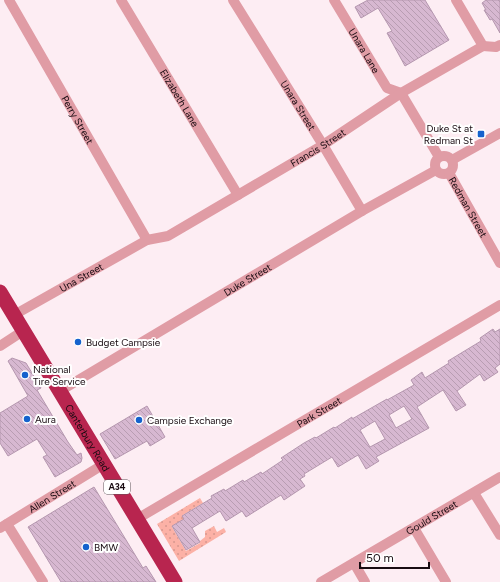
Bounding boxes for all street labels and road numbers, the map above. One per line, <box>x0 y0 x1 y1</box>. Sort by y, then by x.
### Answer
street label: Unara Lane <box>346 26 383 76</box>
street label: Elizabeth Lane <box>157 67 202 130</box>
street label: Unara Street <box>277 78 319 133</box>
street label: Perry Street <box>58 93 96 147</box>
street label: Francis Street <box>288 126 348 170</box>
street label: Redman Street <box>446 175 490 240</box>
street label: Una Street <box>57 260 106 295</box>
street label: Duke Street <box>221 260 274 299</box>
street label: Park Street <box>294 394 344 430</box>
street label: Canterbury Road <box>62 402 113 474</box>
street label: Allen Street <box>26 477 78 516</box>
road number: A34 <box>104 480 130 494</box>
street label: Gould Street <box>404 497 460 538</box>

